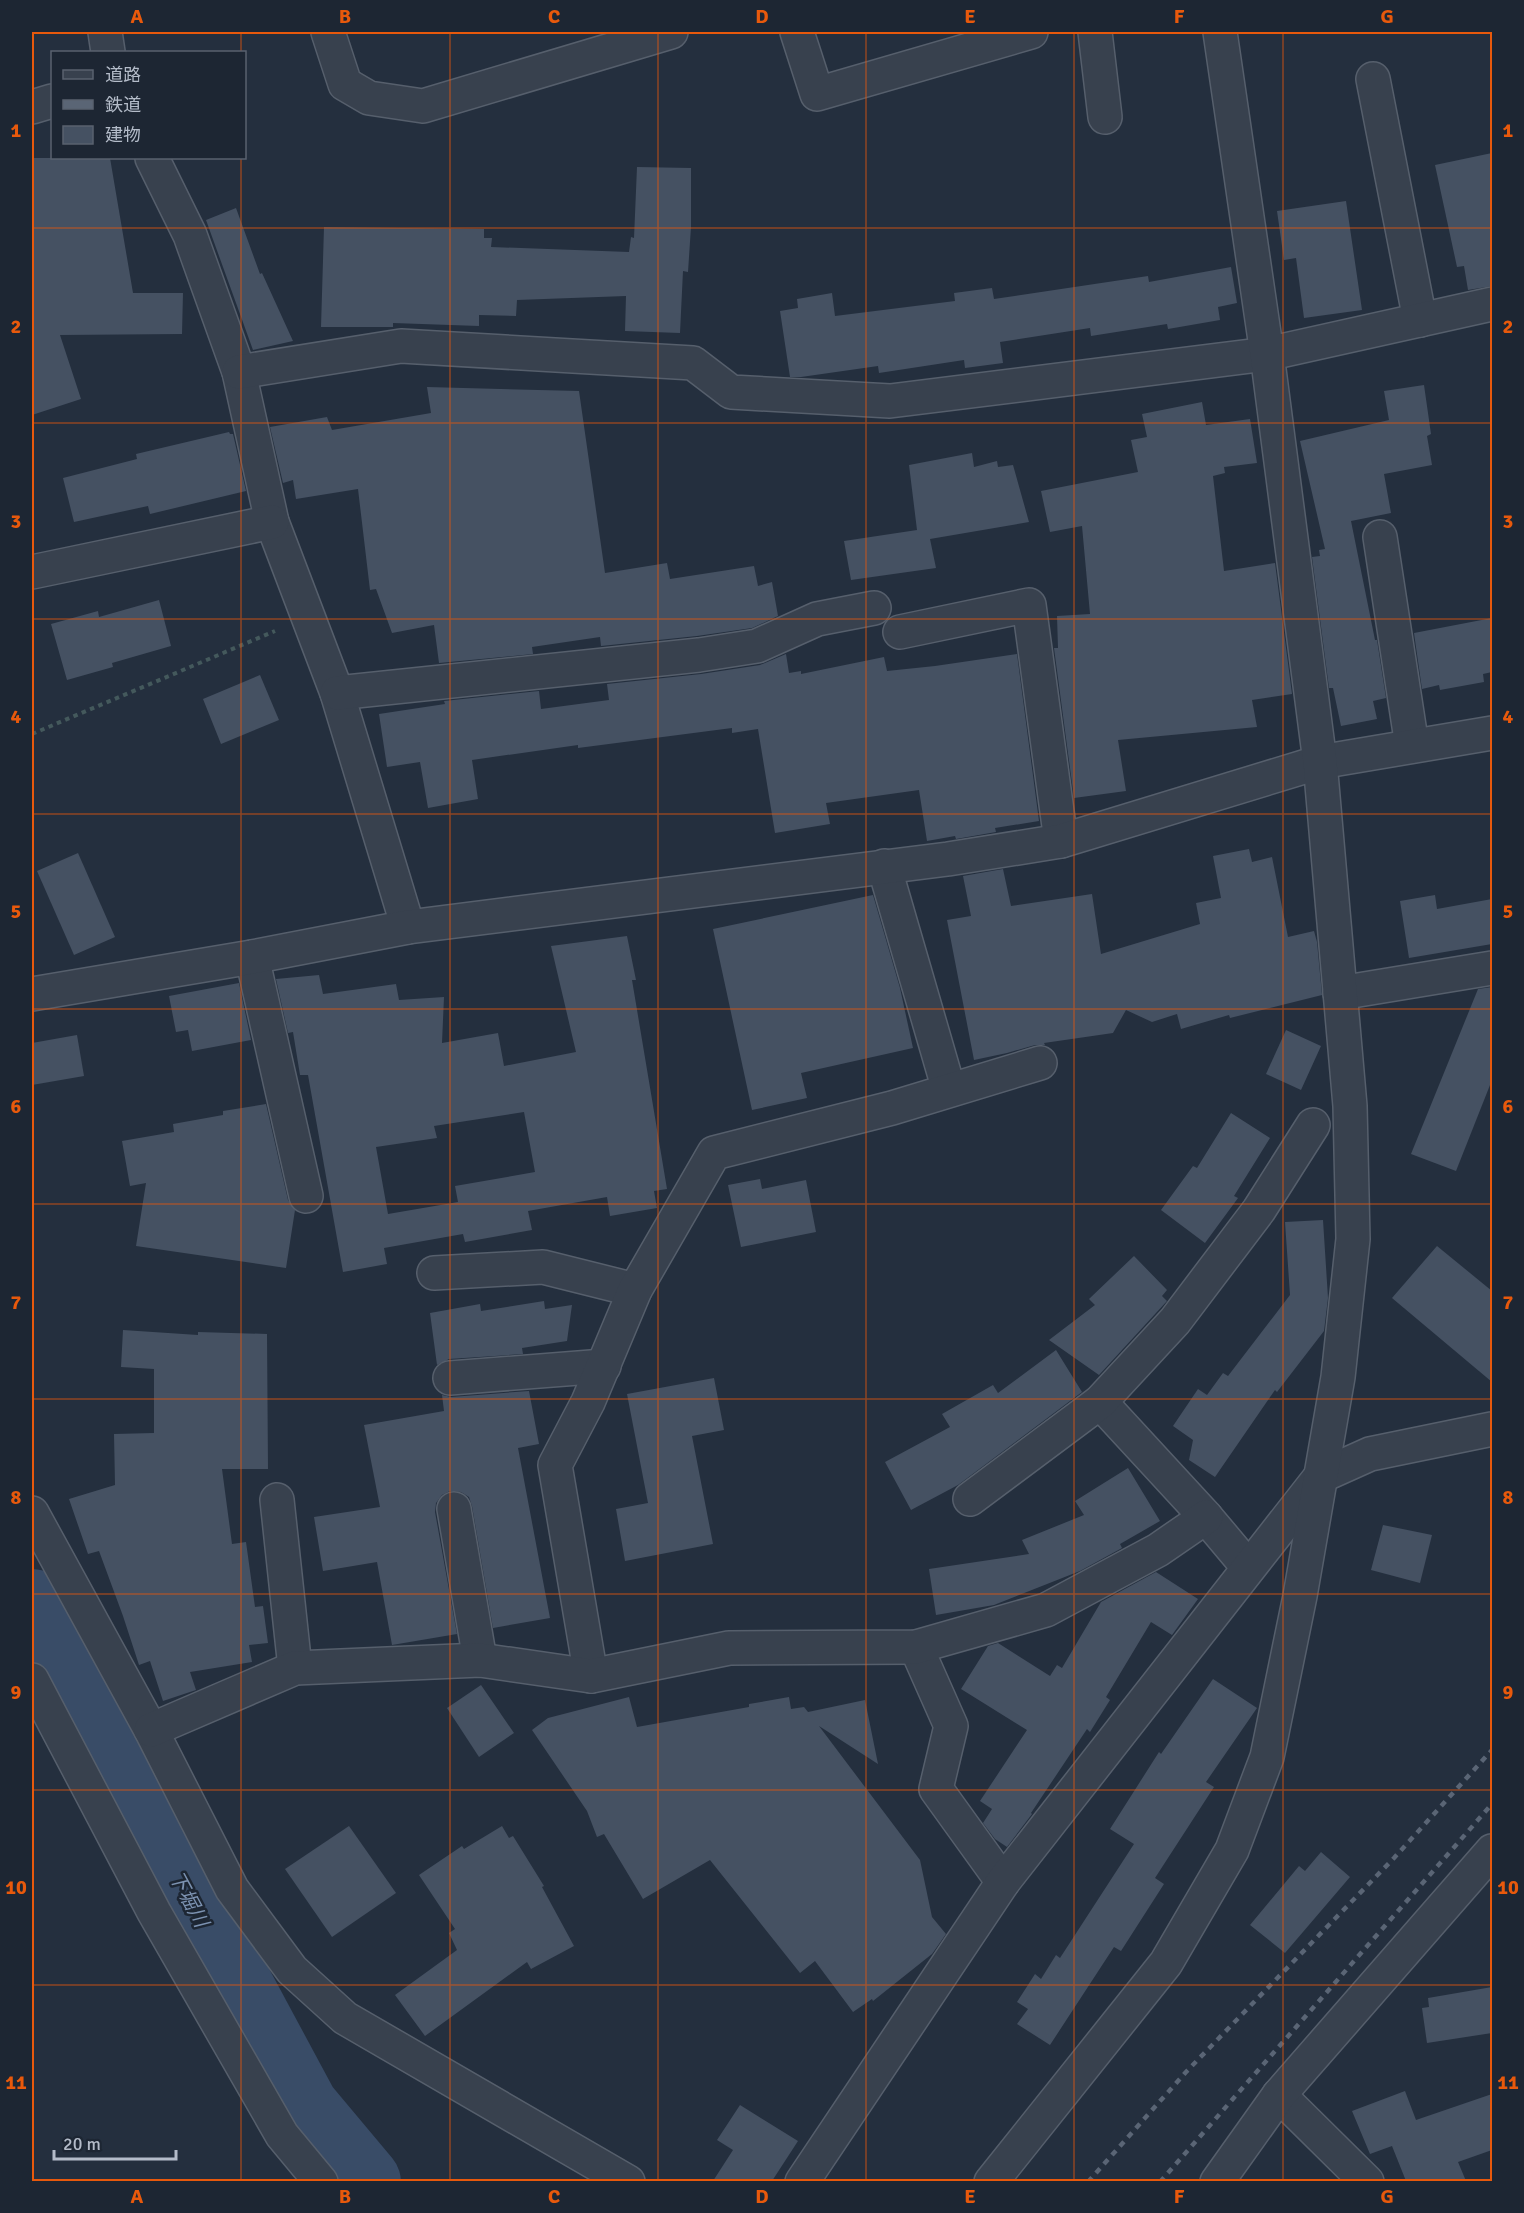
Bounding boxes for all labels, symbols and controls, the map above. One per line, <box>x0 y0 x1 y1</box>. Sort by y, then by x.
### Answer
text: A <box>131 4 144 29</box>
text: B <box>339 4 351 29</box>
text: C <box>548 4 560 29</box>
text: D <box>755 4 769 29</box>
text: E <box>964 4 976 29</box>
text: F <box>1174 4 1185 29</box>
text: G <box>1380 4 1394 29</box>
legend <box>51 51 246 159</box>
text: 道路 <box>105 64 141 86</box>
text: 鉄道 <box>105 94 141 116</box>
text: 1 <box>11 118 22 143</box>
text: 1 <box>1503 118 1514 143</box>
text: 建物 <box>105 124 141 146</box>
text: 2 <box>11 314 21 339</box>
text: 2 <box>1503 314 1513 339</box>
text: 3 <box>11 509 21 534</box>
text: 3 <box>1503 509 1513 534</box>
text: 4 <box>11 704 22 729</box>
text: 4 <box>1503 704 1514 729</box>
text: 5 <box>11 899 21 924</box>
text: 5 <box>1503 899 1513 924</box>
text: 6 <box>11 1094 22 1119</box>
text: 6 <box>1503 1094 1514 1119</box>
text: 7 <box>11 1290 22 1315</box>
text: 7 <box>1503 1290 1514 1315</box>
text: 8 <box>11 1485 22 1510</box>
text: 8 <box>1503 1485 1514 1510</box>
text: 9 <box>11 1680 22 1705</box>
text: 9 <box>1503 1680 1514 1705</box>
water label: 下堀川 <box>163 1867 215 1933</box>
text: 10 <box>5 1875 27 1900</box>
text: 10 <box>1497 1875 1519 1900</box>
text: 11 <box>5 2070 27 2095</box>
text: 11 <box>1497 2070 1519 2095</box>
scale bar <box>54 2123 176 2161</box>
text: 20 m <box>63 2133 101 2155</box>
text: A <box>131 2184 144 2209</box>
text: B <box>339 2184 351 2209</box>
text: C <box>548 2184 560 2209</box>
text: D <box>755 2184 769 2209</box>
text: E <box>964 2184 976 2209</box>
text: F <box>1174 2184 1185 2209</box>
text: G <box>1380 2184 1394 2209</box>

